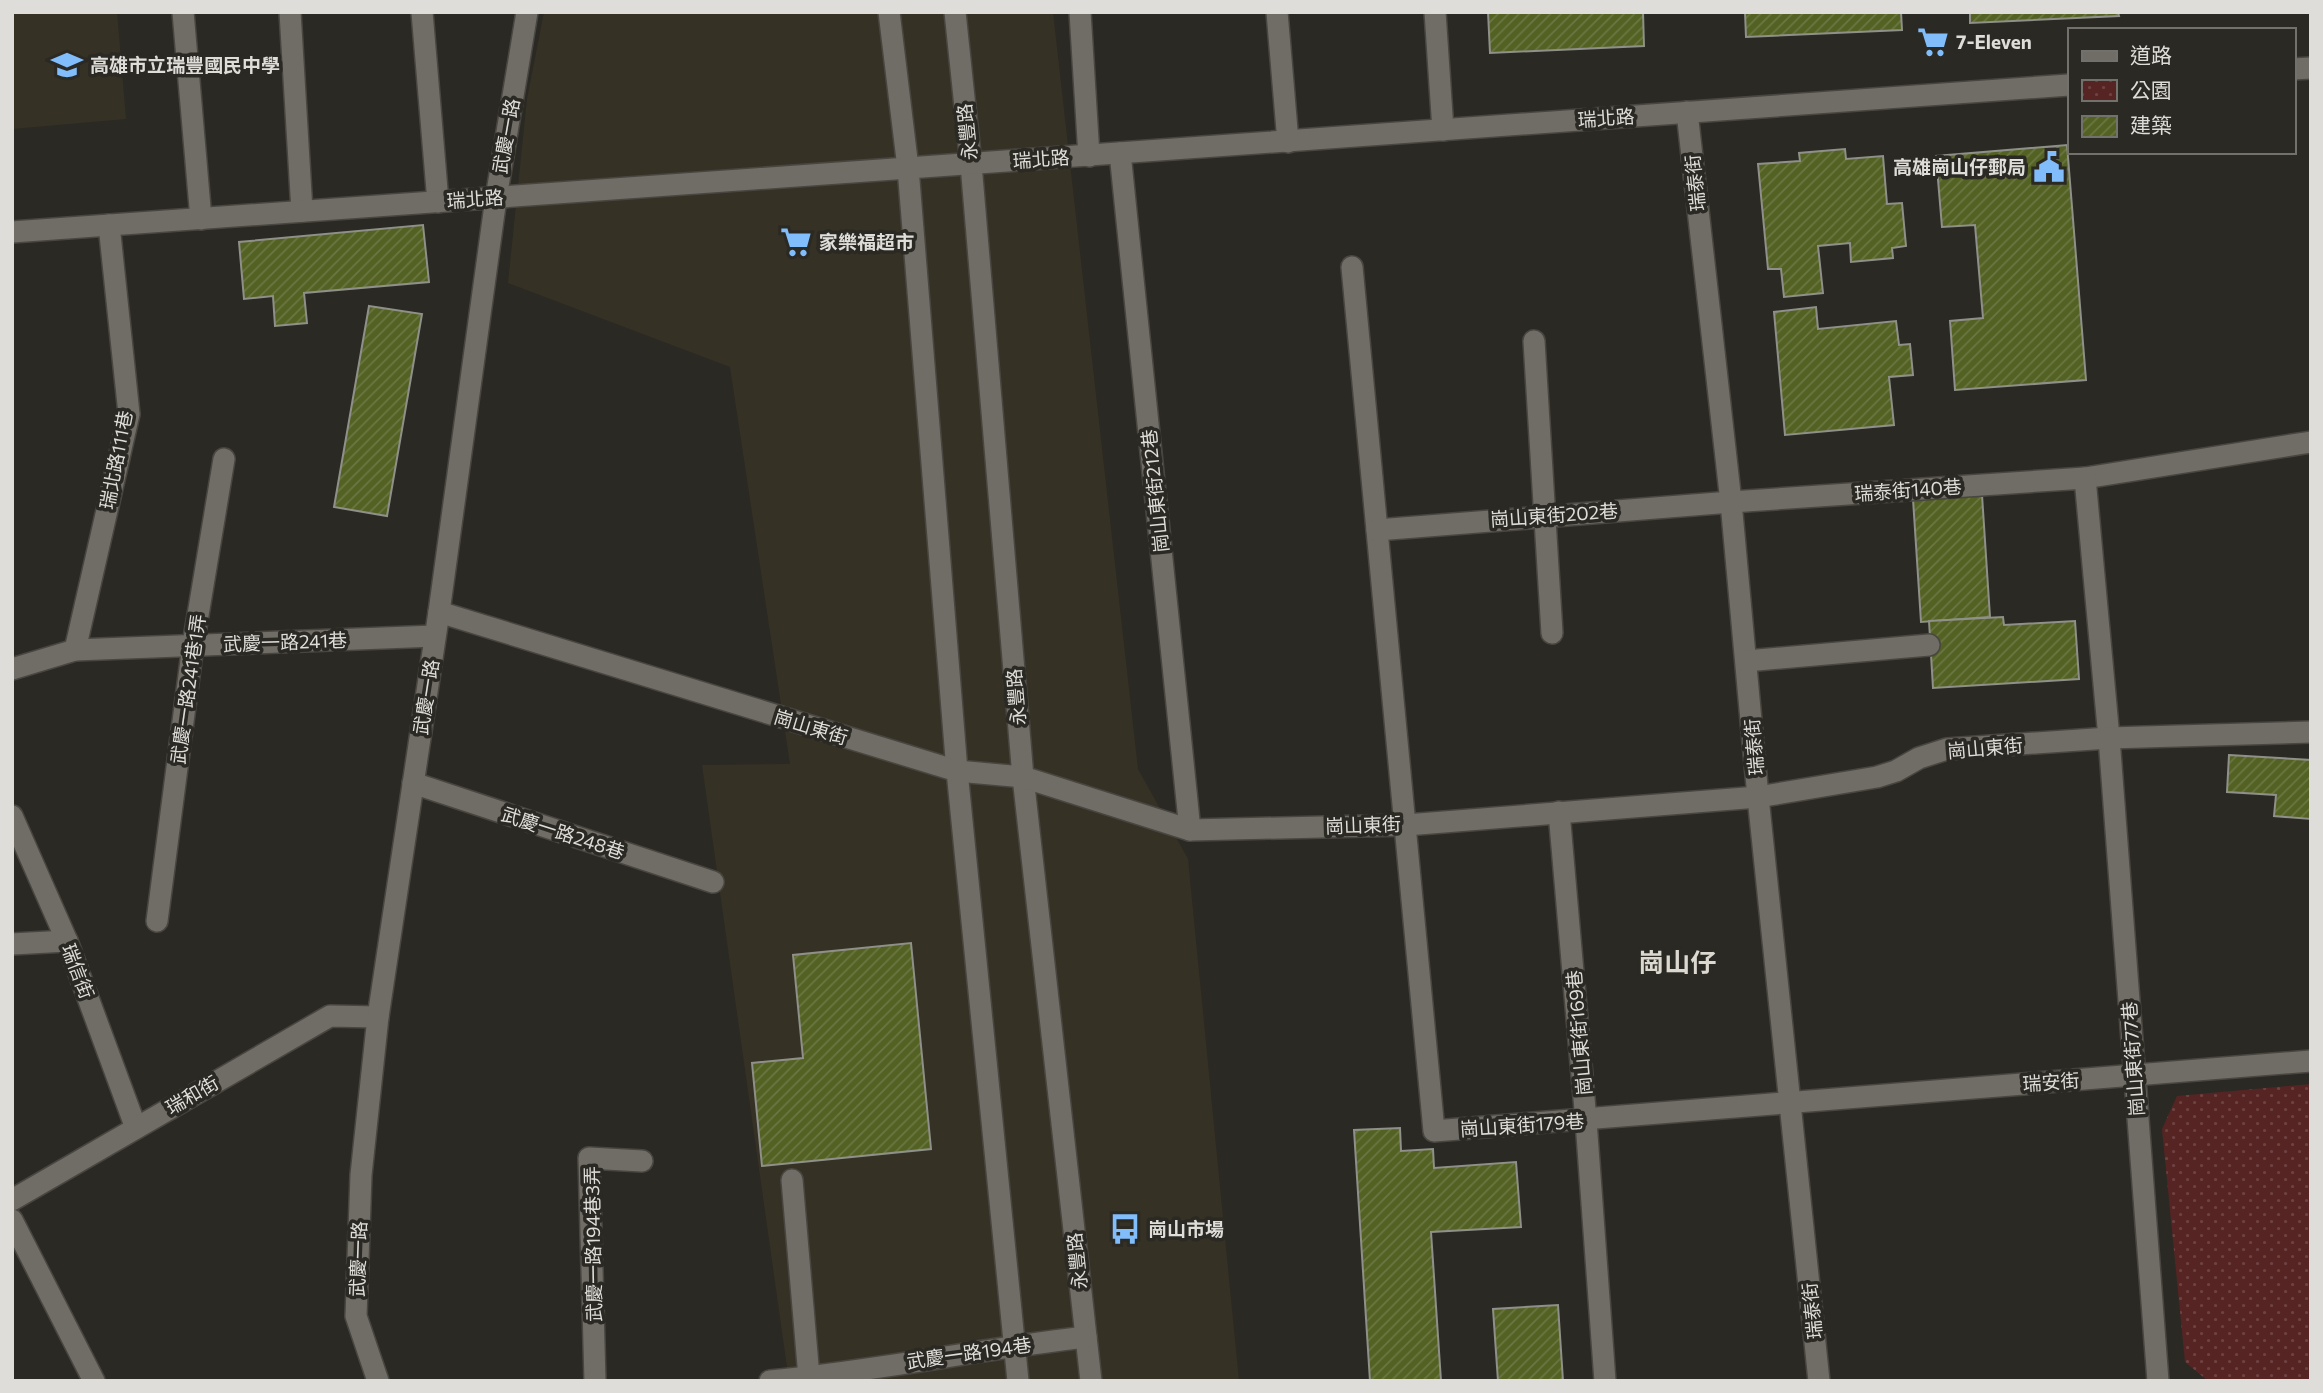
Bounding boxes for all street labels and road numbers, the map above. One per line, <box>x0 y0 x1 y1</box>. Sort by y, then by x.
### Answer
street label: 武慶一路 <box>488 96 523 175</box>
street label: 永豐路 <box>952 102 981 162</box>
street label: 瑞北路 <box>1577 104 1635 131</box>
street label: 瑞北路 <box>1012 145 1070 172</box>
street label: 瑞泰街 <box>1680 153 1709 213</box>
street label: 瑞北路 <box>446 185 504 212</box>
street label: 瑞北路111巷 <box>95 408 136 511</box>
street label: 崗山東街212巷 <box>1137 428 1172 554</box>
street label: 瑞泰街140巷 <box>1853 474 1963 505</box>
street label: 崗山東街202巷 <box>1489 499 1619 530</box>
street label: 武慶一路241巷1弄 <box>166 612 209 765</box>
street label: 武慶一路241巷 <box>223 628 347 655</box>
street label: 武慶一路 <box>408 658 443 736</box>
street label: 永豐路 <box>1002 668 1029 726</box>
street label: 崗山東街 <box>771 704 851 749</box>
street label: 瑞泰街 <box>1740 718 1767 776</box>
street label: 崗山東街 <box>1946 733 2024 762</box>
street label: 武慶一路248巷 <box>499 802 628 863</box>
street label: 崗山東街 <box>1325 812 1401 837</box>
street label: 瑞信街 <box>58 940 99 1002</box>
street label: 崗山東街169巷 <box>1562 969 1595 1097</box>
street label: 崗山東街77巷 <box>2117 1001 2148 1117</box>
street label: 瑞安街 <box>2022 1068 2080 1095</box>
street label: 瑞和街 <box>161 1070 222 1119</box>
street label: 崗山東街179巷 <box>1459 1109 1585 1140</box>
street label: 武慶一路194巷3弄 <box>580 1166 605 1322</box>
street label: 武慶一路 <box>345 1221 370 1297</box>
street label: 永豐路 <box>1062 1231 1091 1291</box>
street label: 瑞泰街 <box>1797 1281 1826 1341</box>
street label: 武慶一路194巷 <box>905 1332 1033 1373</box>

